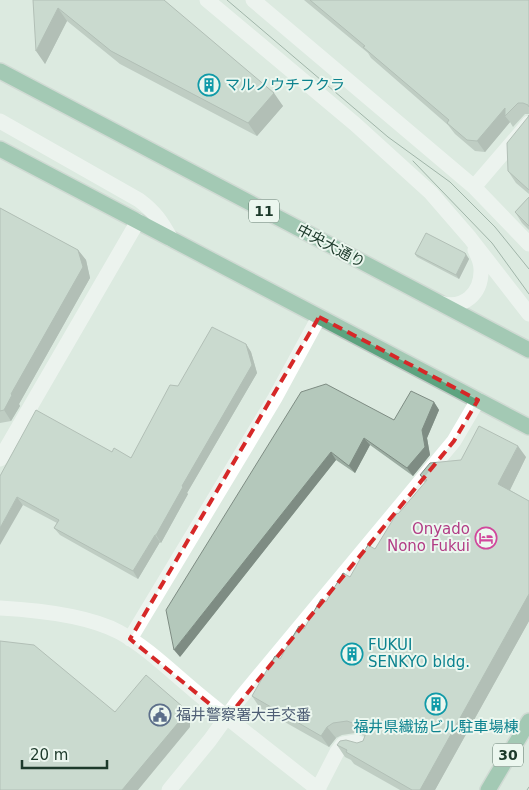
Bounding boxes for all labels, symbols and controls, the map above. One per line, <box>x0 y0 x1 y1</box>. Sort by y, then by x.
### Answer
building icon: マルノウチフクラ <box>197 73 221 97</box>
place label: マルノウチフクラ <box>225 76 345 94</box>
road number: 11 <box>249 200 279 222</box>
street label: 中央大通り <box>294 220 368 272</box>
place label: Onyado Nono Fukui <box>387 520 470 555</box>
hotel icon: Onyado Nono Fukui <box>474 526 498 550</box>
place label: FUKUI SENKYO bldg. <box>368 636 470 671</box>
building icon: FUKUI SENKYO bldg. <box>340 642 364 666</box>
building icon: 福井県繊協ビル駐車場棟 <box>424 692 448 716</box>
public building icon: 福井警察署大手交番 <box>148 703 172 727</box>
place label: 福井警察署大手交番 <box>176 706 311 724</box>
place label: 福井県繊協ビル駐車場棟 <box>353 718 519 736</box>
scale bar <box>22 738 108 770</box>
road number: 30 <box>493 744 523 766</box>
text: 20 m <box>30 746 68 764</box>

